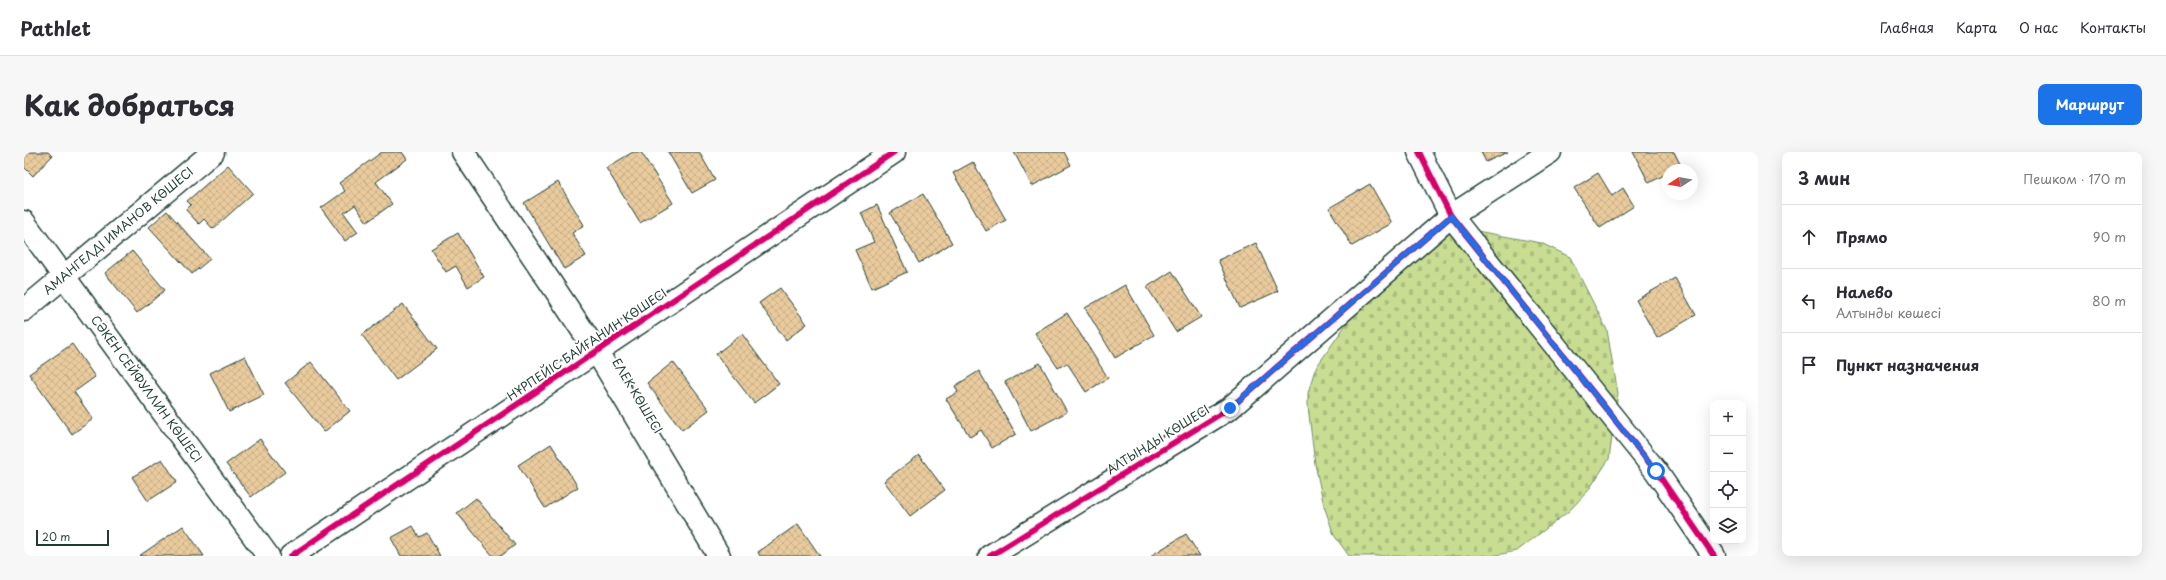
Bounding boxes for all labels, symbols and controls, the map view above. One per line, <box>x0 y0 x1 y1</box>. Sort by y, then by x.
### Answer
text: Pathlet <box>20 14 91 42</box>
text: Главная <box>1880 17 1934 38</box>
text: Карта <box>1956 17 1997 38</box>
text: О нас <box>2019 17 2058 38</box>
text: Контакты <box>2080 17 2146 38</box>
text: Как добраться <box>24 83 235 126</box>
button: Маршрут <box>2038 84 2142 125</box>
street label: АМАНГЕЛДІ ИМАНОВ КӨШЕСІ <box>39 162 197 298</box>
north arrow <box>1662 164 1698 200</box>
text: 3 мин <box>1798 165 1850 191</box>
text: Пешком · 170 m <box>2023 169 2126 188</box>
text: Прямо <box>1836 225 1887 248</box>
icon: ahead <box>1798 226 1820 248</box>
text: 90 m <box>2093 227 2126 246</box>
text: Налево <box>1836 280 1893 303</box>
street label: НҰРПЕЙІС БАЙҒАНИН КӨШЕСІ <box>503 284 670 405</box>
icon: left <box>1798 290 1820 312</box>
text: 80 m <box>2092 291 2126 310</box>
text: Алтынды көшесі <box>1836 303 1941 322</box>
street label: СӘКЕН СЕЙФУЛЛИН КӨШЕСІ <box>87 311 207 466</box>
text: Пункт назначения <box>1836 353 1979 376</box>
street label: ЕЛЕК КӨШЕСІ <box>608 354 667 437</box>
icon: arrive <box>1798 354 1820 376</box>
route end <box>1221 399 1239 417</box>
street label: АЛТЫНДЫ КӨШЕСІ <box>1102 400 1212 478</box>
map controls <box>1710 400 1746 544</box>
button: + <box>1710 400 1746 436</box>
button: − <box>1710 436 1746 472</box>
route start <box>1647 462 1665 480</box>
button: locate <box>1710 472 1746 508</box>
button: layers <box>1710 508 1746 544</box>
scale bar <box>36 528 109 547</box>
text: 20 m <box>42 528 70 545</box>

